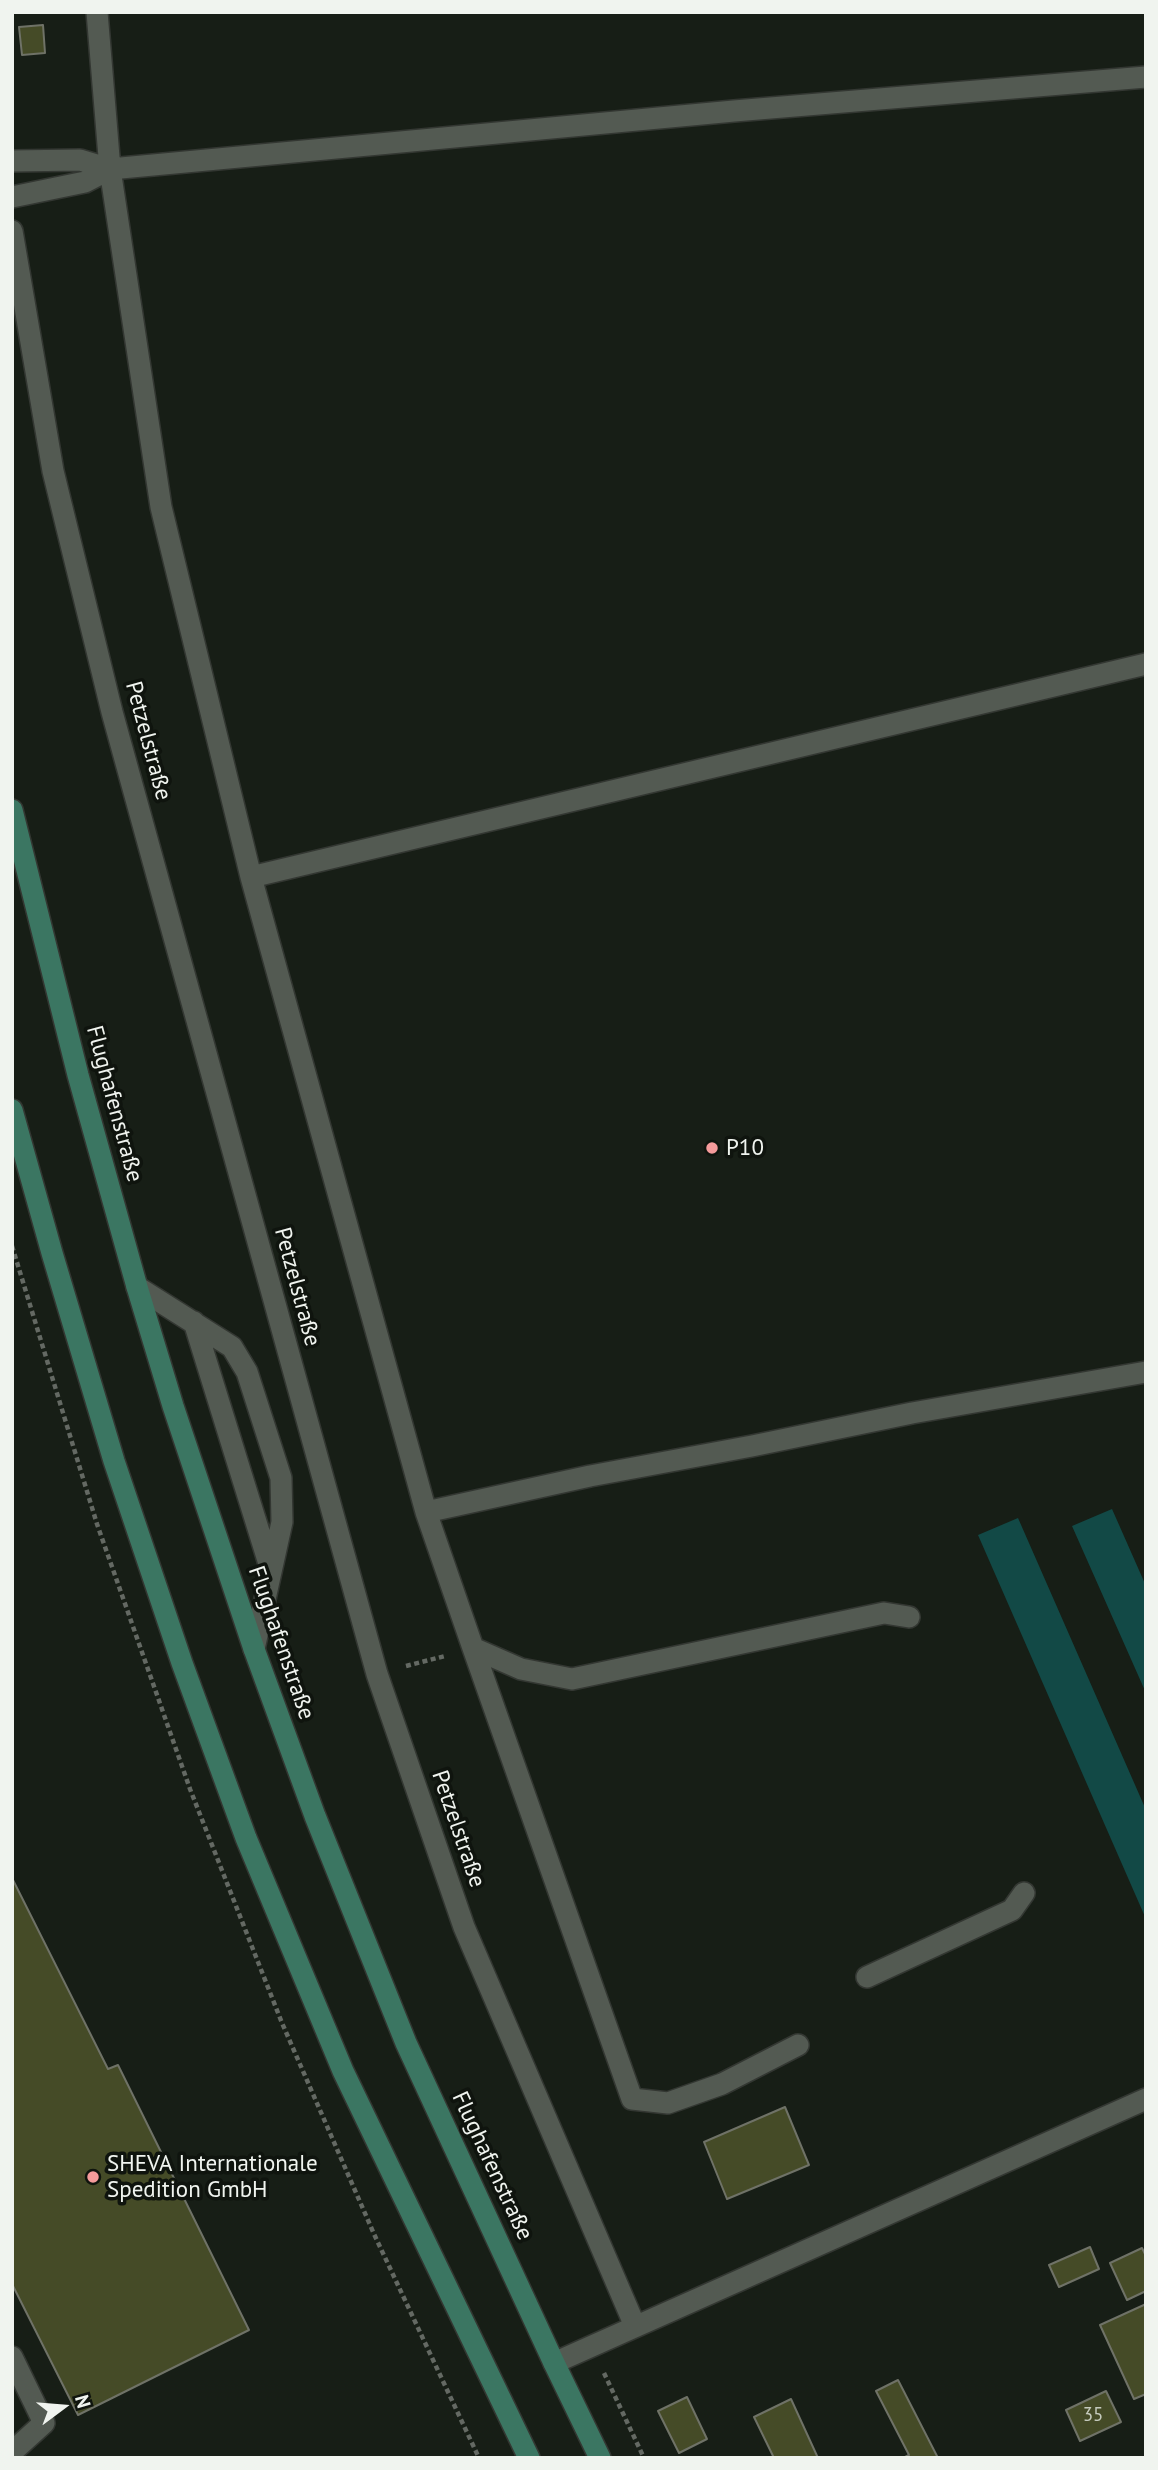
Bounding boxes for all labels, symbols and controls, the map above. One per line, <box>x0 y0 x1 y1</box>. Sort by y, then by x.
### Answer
street label: Petzelstraße <box>119 679 177 803</box>
street label: Flughafenstraße <box>80 1023 148 1185</box>
place label: P10 <box>726 1134 764 1162</box>
marker: P10 <box>704 1140 720 1156</box>
street label: Petzelstraße <box>268 1225 326 1349</box>
street label: Flughafenstraße <box>242 1563 320 1723</box>
street label: Petzelstraße <box>425 1767 491 1891</box>
street label: Flughafenstraße <box>446 2087 538 2245</box>
place label: SHEVA Internationale Spedition GmbH <box>107 2150 318 2204</box>
marker: SHEVA Internationale Spedition GmbH <box>85 2169 101 2185</box>
north arrow <box>28 2372 98 2442</box>
text: N <box>70 2392 96 2411</box>
house number: 35 <box>1083 2405 1103 2427</box>

